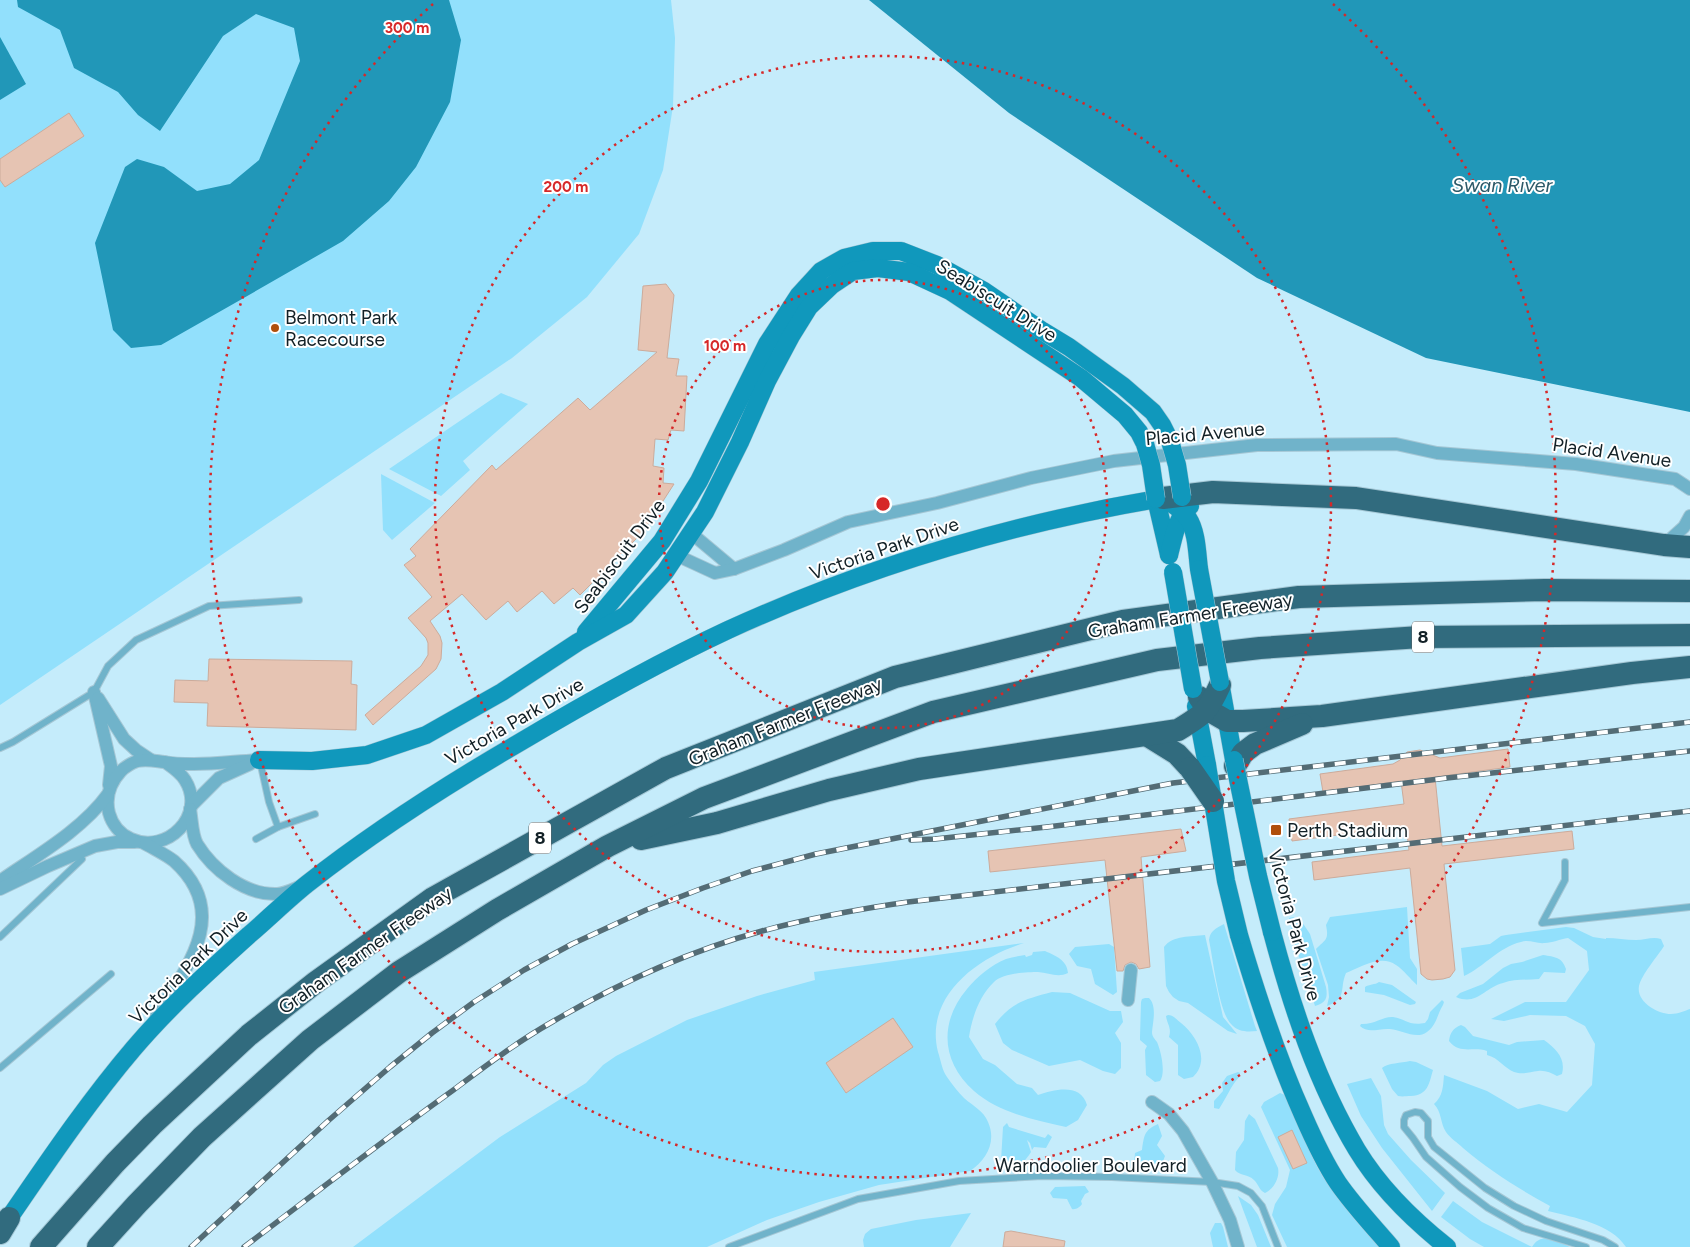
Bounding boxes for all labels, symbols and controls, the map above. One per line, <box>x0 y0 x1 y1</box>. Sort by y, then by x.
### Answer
text: 300 m <box>385 19 429 37</box>
water label: Swan River <box>1452 173 1554 197</box>
text: 200 m <box>544 178 588 196</box>
street label: Seabiscuit Drive <box>932 254 1061 347</box>
place label: Belmont Park Racecourse <box>285 306 398 351</box>
marker: Belmont Park Racecourse <box>269 322 281 334</box>
text: 100 m <box>704 337 746 355</box>
street label: Placid Avenue <box>1144 417 1266 450</box>
street label: Placid Avenue <box>1551 433 1673 472</box>
street label: Seabiscuit Drive <box>569 495 670 618</box>
centre of rings <box>874 495 892 513</box>
street label: Victoria Park Drive <box>807 512 962 585</box>
street label: Graham Farmer Freeway <box>1086 588 1294 643</box>
road number: 8 <box>1412 622 1434 652</box>
street label: Victoria Park Drive <box>441 672 588 770</box>
street label: Graham Farmer Freeway <box>685 672 885 771</box>
place label: Perth Stadium <box>1287 819 1408 842</box>
road number: 8 <box>529 822 551 854</box>
marker: Perth Stadium <box>1269 823 1283 837</box>
street label: Victoria Park Drive <box>1263 847 1326 1003</box>
street label: Graham Farmer Freeway <box>274 882 457 1019</box>
street label: Victoria Park Drive <box>124 904 252 1029</box>
street label: Warndoolier Boulevard <box>995 1154 1187 1177</box>

